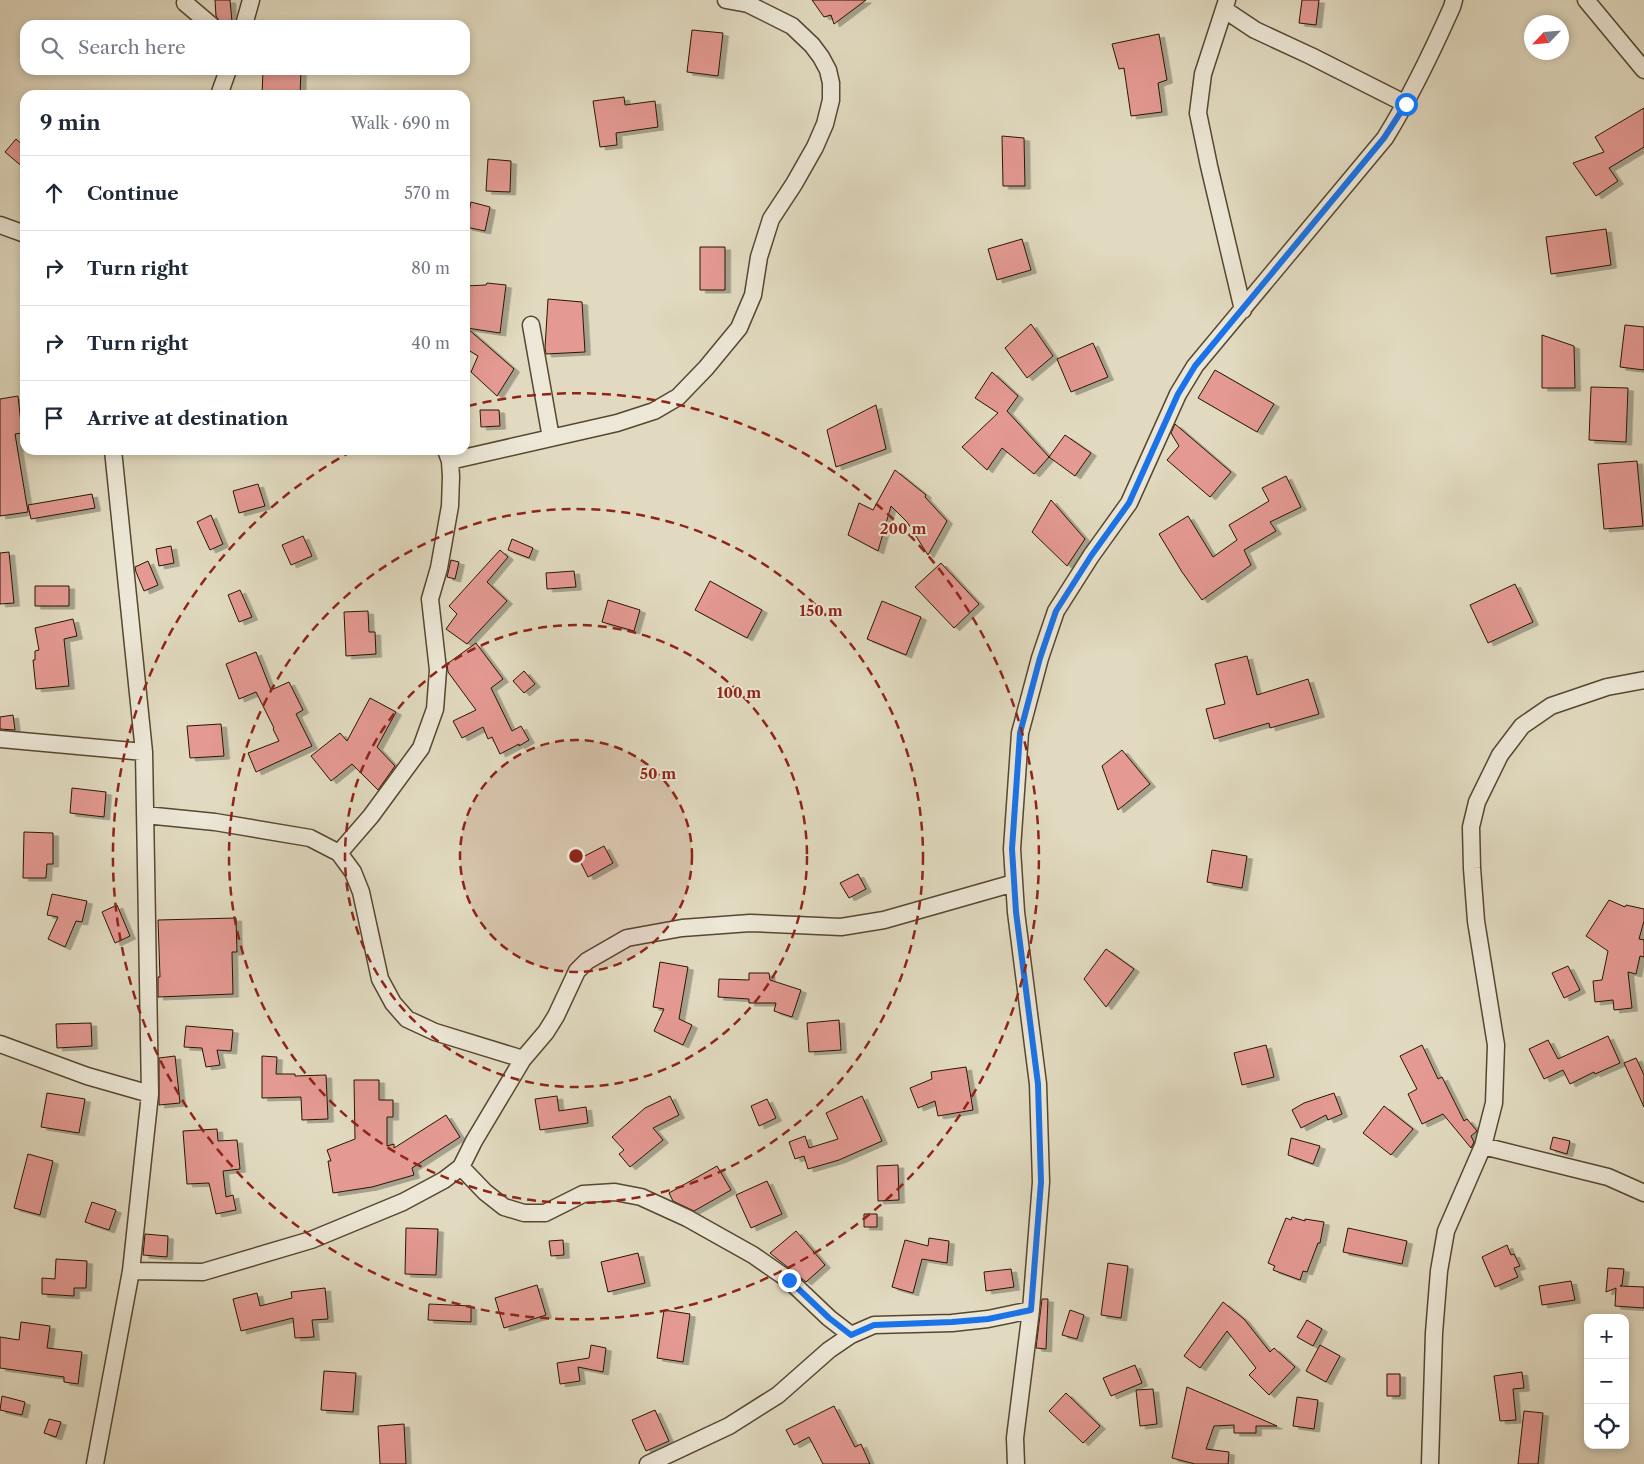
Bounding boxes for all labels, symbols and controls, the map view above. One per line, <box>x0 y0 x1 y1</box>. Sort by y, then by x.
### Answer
north arrow <box>1524 15 1569 60</box>
search box <box>20 20 470 75</box>
icon: search <box>38 34 66 62</box>
text: Search here <box>78 36 186 59</box>
route start <box>1395 93 1418 116</box>
text: 9 min <box>40 110 101 135</box>
text: Walk · 690 m <box>351 113 450 133</box>
icon: ahead <box>40 179 68 207</box>
text: Continue <box>87 182 179 205</box>
text: 570 m <box>404 183 450 203</box>
icon: right <box>40 254 68 282</box>
text: Turn right <box>87 257 188 280</box>
text: 80 m <box>411 258 450 278</box>
icon: right <box>40 329 68 357</box>
text: Turn right <box>87 332 188 355</box>
text: 40 m <box>411 333 450 353</box>
icon: arrive <box>40 404 68 432</box>
text: Arrive at destination <box>87 407 288 430</box>
text: 200 m <box>880 519 926 538</box>
text: 150 m <box>799 601 843 620</box>
text: 100 m <box>717 683 761 702</box>
text: 50 m <box>640 764 676 783</box>
centre of rings <box>567 847 585 865</box>
route end <box>778 1269 801 1292</box>
map controls <box>1584 1314 1629 1449</box>
button: + <box>1584 1314 1629 1359</box>
button: − <box>1584 1359 1629 1404</box>
button: locate <box>1584 1404 1629 1449</box>

